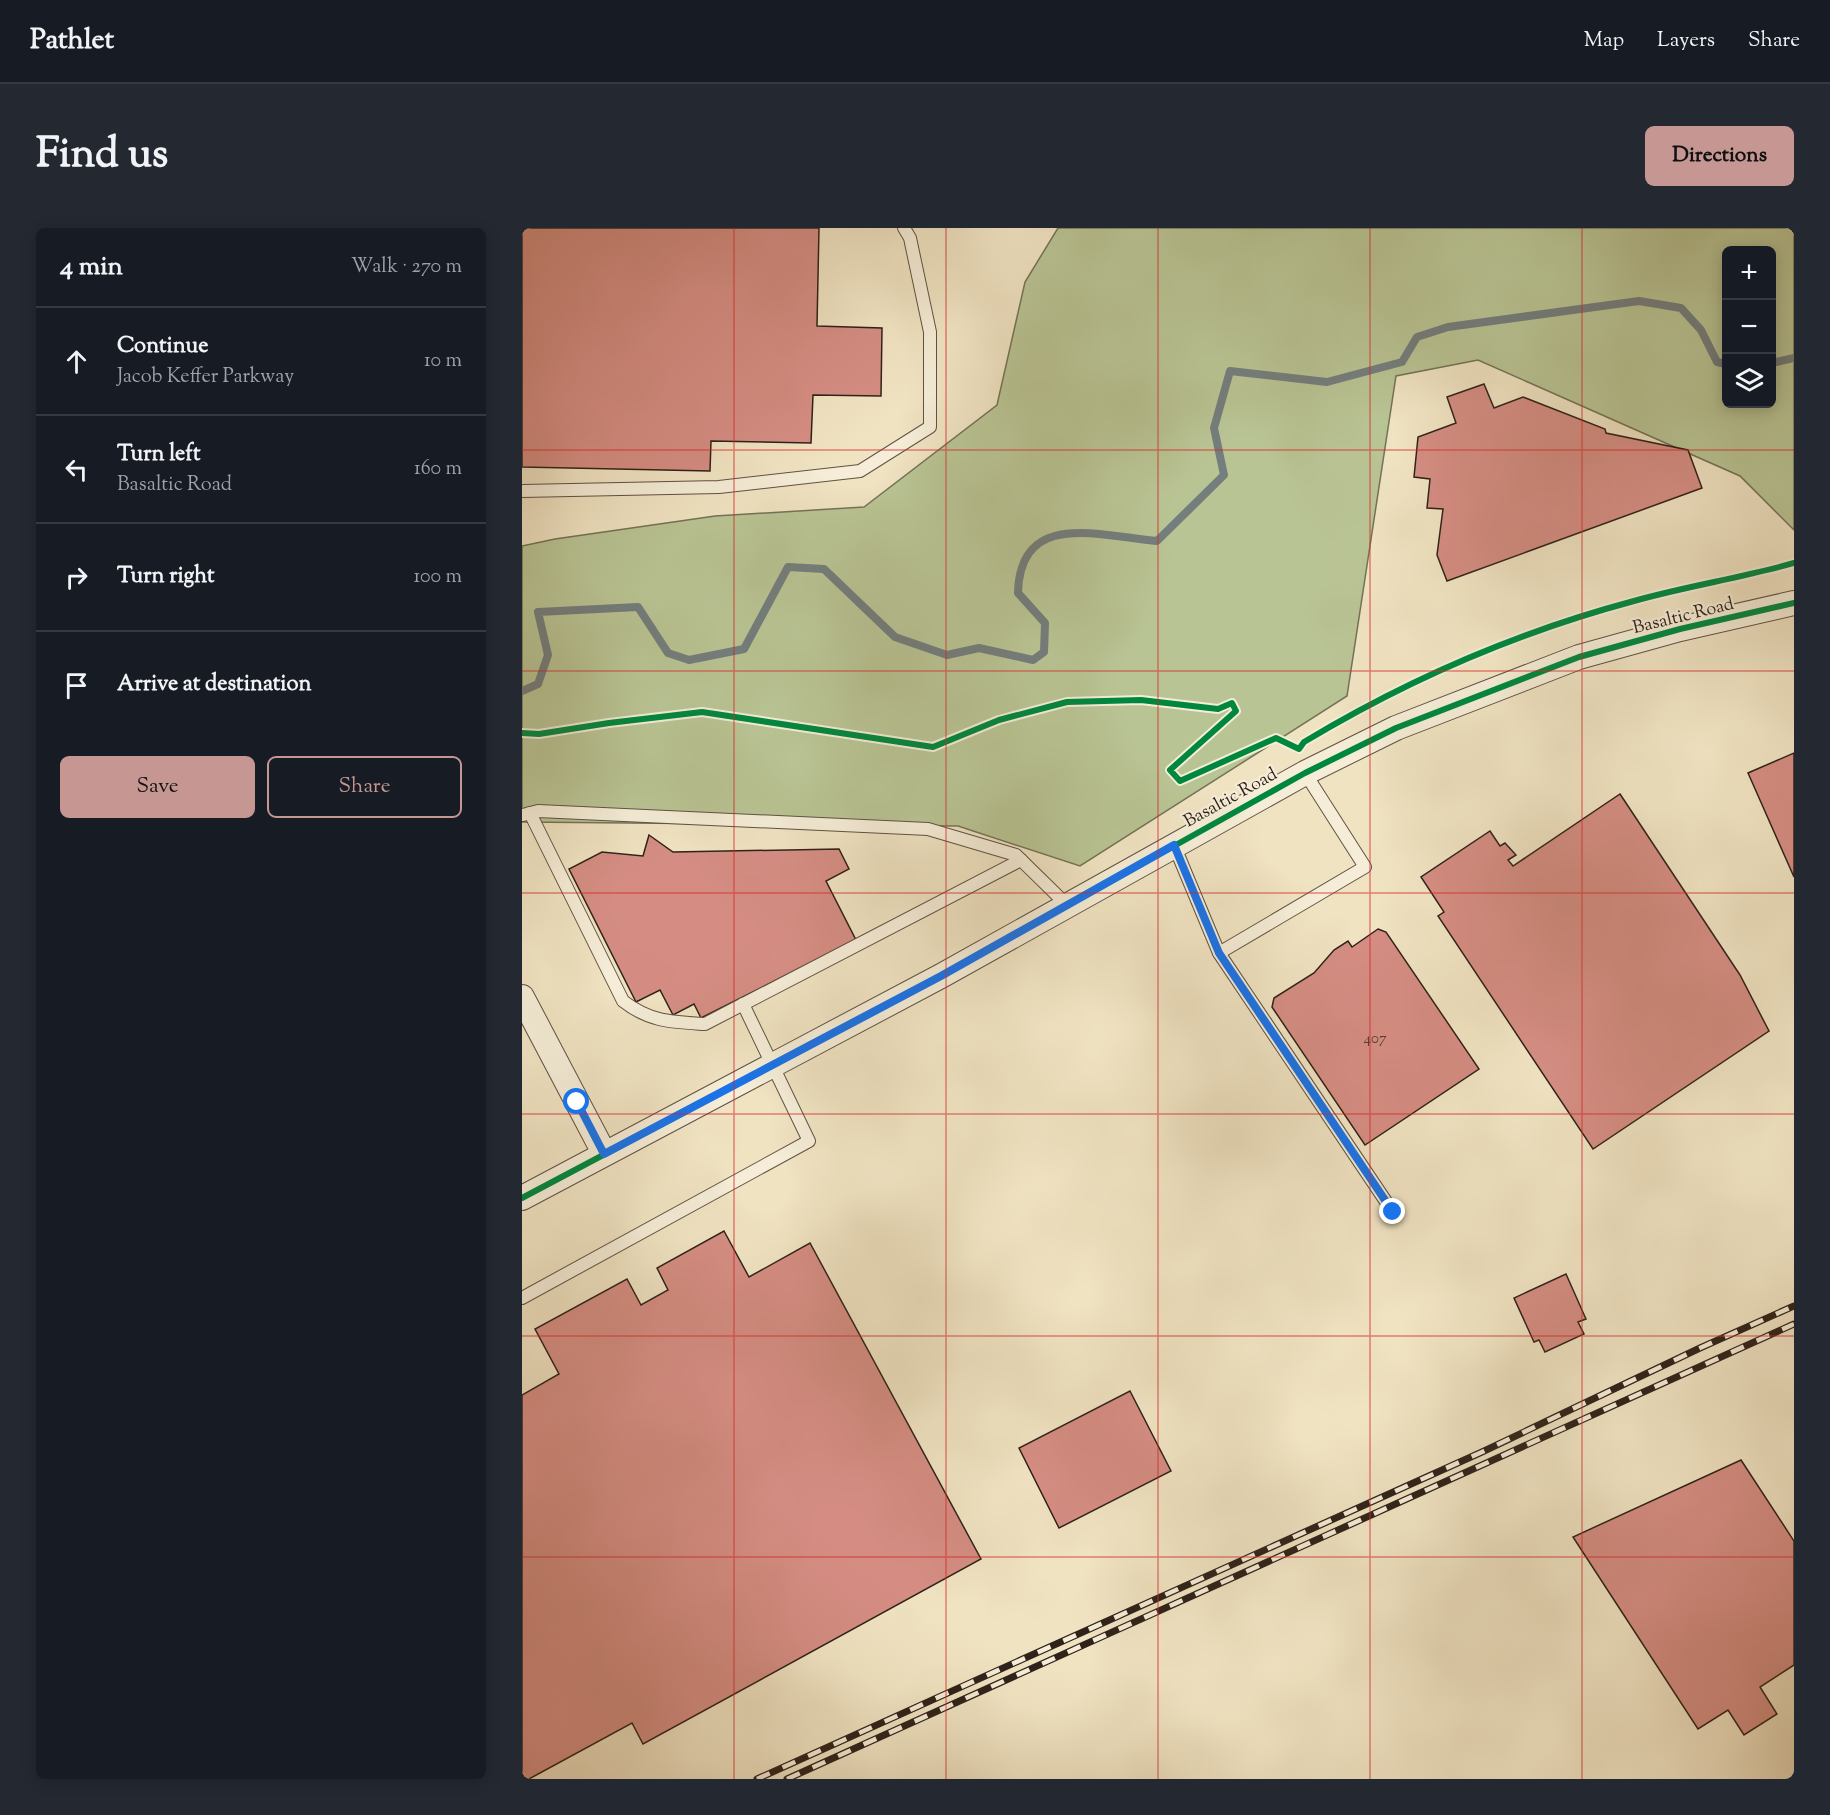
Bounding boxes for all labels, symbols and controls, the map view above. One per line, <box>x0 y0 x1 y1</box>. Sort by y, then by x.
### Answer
text: Pathlet <box>30 21 114 61</box>
text: Map <box>1584 26 1624 56</box>
text: Layers <box>1657 26 1715 56</box>
text: Share <box>1748 26 1800 56</box>
text: Find us <box>36 126 168 186</box>
button: Directions <box>1645 126 1794 186</box>
map controls <box>1722 246 1776 408</box>
button: + <box>1722 246 1776 300</box>
text: 4 min <box>60 249 123 286</box>
text: Walk · 270 m <box>351 253 462 282</box>
button: − <box>1722 300 1776 354</box>
text: Continue <box>117 331 208 363</box>
icon: ahead <box>60 345 93 378</box>
text: 10 m <box>424 347 462 376</box>
button: layers <box>1722 354 1776 408</box>
text: Jacob Keffer Parkway <box>117 363 294 392</box>
text: Turn left <box>117 439 200 471</box>
icon: left <box>60 453 93 486</box>
text: 160 m <box>414 455 462 484</box>
text: Basaltic Road <box>117 471 232 500</box>
icon: right <box>60 561 93 594</box>
text: Turn right <box>117 561 214 593</box>
text: 100 m <box>413 563 462 592</box>
street label: Basaltic Road <box>1630 592 1737 642</box>
icon: arrive <box>60 669 93 702</box>
text: Arrive at destination <box>117 669 312 701</box>
button: Save <box>60 756 255 818</box>
button: Share <box>267 756 462 818</box>
street label: Basaltic Road <box>1179 762 1283 835</box>
house number: 407 <box>1364 1029 1387 1050</box>
route start <box>563 1088 589 1114</box>
route end <box>1379 1198 1405 1224</box>

